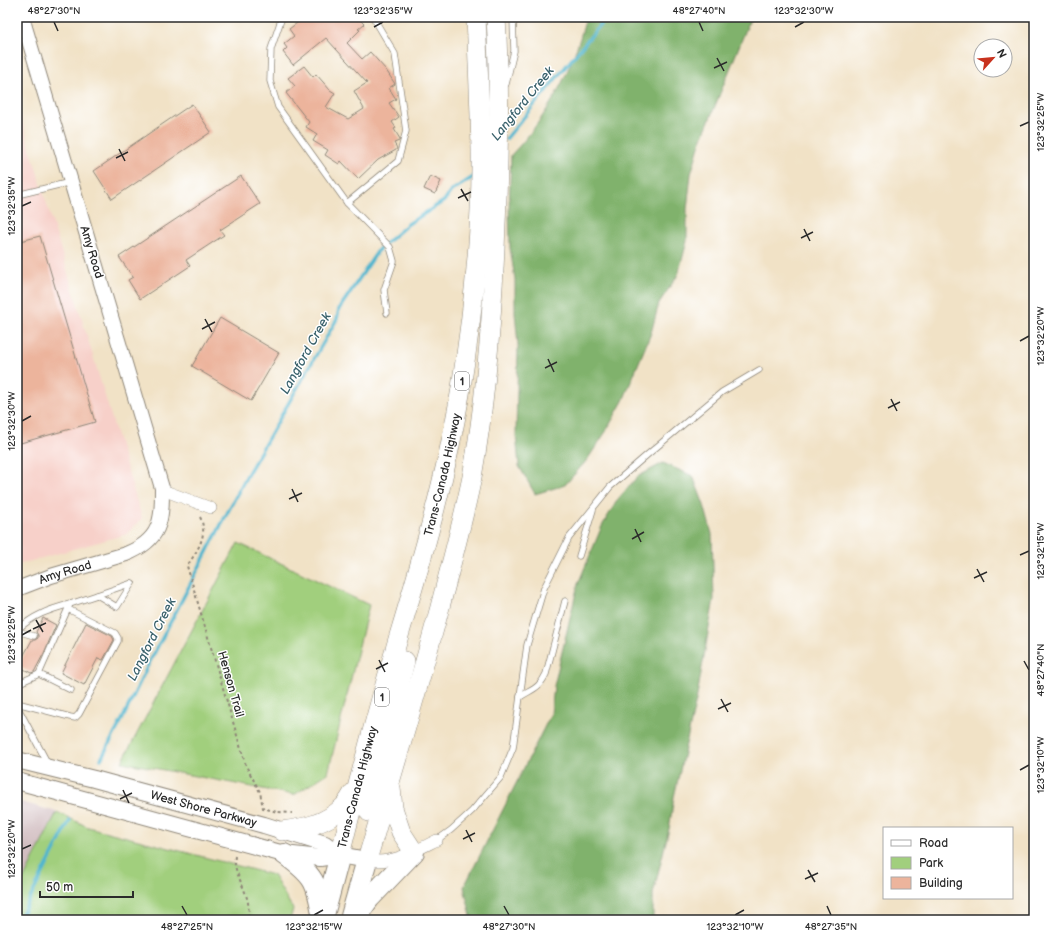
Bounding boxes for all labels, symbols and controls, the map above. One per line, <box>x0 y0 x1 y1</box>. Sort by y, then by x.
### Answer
text: 48°27'30"N <box>28 5 80 17</box>
text: 123°32'35"W <box>353 5 413 17</box>
text: 48°27'40"N <box>673 5 725 17</box>
text: 123°32'30"W <box>774 5 834 17</box>
north arrow <box>973 38 1013 78</box>
text: N <box>994 47 1009 60</box>
water label: Langford Creek <box>488 63 558 144</box>
text: 123°32'25"W <box>1035 93 1047 151</box>
text: 123°32'35"W <box>6 176 18 236</box>
street label: Amy Road <box>76 224 107 280</box>
text: 123°32'20"W <box>1035 306 1047 366</box>
water label: Langford Creek <box>277 309 335 397</box>
road number: 1 <box>455 372 469 390</box>
text: 123°32'30"W <box>6 391 18 451</box>
street label: Trans-Canada Highway <box>421 411 465 538</box>
text: 123°32'15"W <box>1035 523 1047 579</box>
street label: Amy Road <box>37 558 93 588</box>
water label: Langford Creek <box>124 595 180 684</box>
text: 123°32'25"W <box>6 606 18 664</box>
text: 48°27'40"N <box>1035 644 1047 696</box>
street label: Henson Trail <box>214 649 247 719</box>
road number: 1 <box>375 688 389 706</box>
street label: Trans-Canada Highway <box>335 724 381 850</box>
text: 123°32'10"W <box>1035 736 1047 794</box>
street label: West Shore Parkway <box>149 788 259 831</box>
text: 123°32'20"W <box>6 819 18 879</box>
legend <box>883 827 1013 899</box>
text: Road <box>919 836 948 851</box>
text: Park <box>919 856 943 871</box>
scale bar <box>40 873 133 899</box>
text: Building <box>919 876 963 891</box>
text: 50 m <box>46 880 73 895</box>
text: 48°27'25"N <box>161 921 213 933</box>
text: 123°32'15"W <box>286 921 342 933</box>
text: 48°27'30"N <box>483 921 535 933</box>
text: 123°32'10"W <box>706 921 764 933</box>
text: 48°27'35"N <box>805 921 857 933</box>

